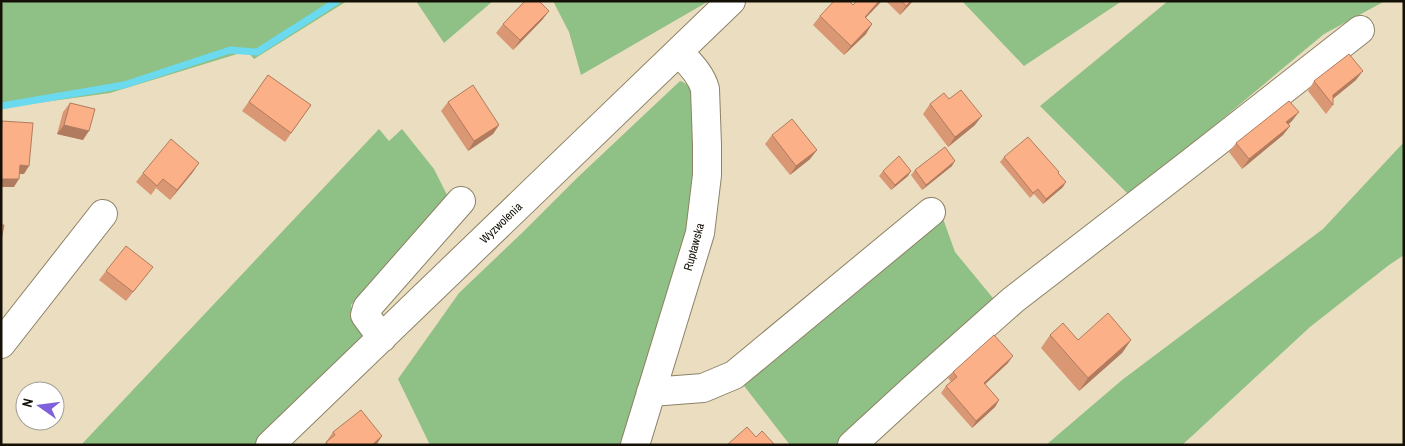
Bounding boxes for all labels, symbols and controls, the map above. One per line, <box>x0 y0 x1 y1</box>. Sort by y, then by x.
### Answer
street label: Wyzwolenia <box>476 198 526 247</box>
street label: Ruptawska <box>680 221 708 273</box>
north arrow <box>15 381 65 431</box>
text: N <box>18 397 37 409</box>

